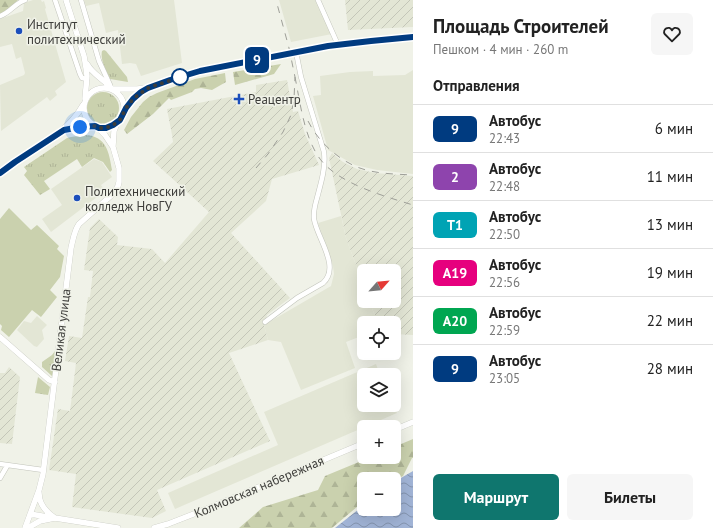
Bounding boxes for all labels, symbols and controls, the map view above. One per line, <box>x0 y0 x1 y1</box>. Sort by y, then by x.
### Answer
button: heart <box>651 13 693 55</box>
text: Площадь Строителей <box>433 14 609 38</box>
place label: Институт политехнический <box>27 16 126 48</box>
marker: Институт политехнический <box>14 26 24 36</box>
text: Пешком · 4 мин · 260 m <box>433 41 568 58</box>
line badge: 9 <box>244 47 270 73</box>
text: 9 <box>253 51 261 69</box>
unlabelled marker <box>171 68 189 86</box>
text: Отправления <box>433 76 520 95</box>
place label: Реацентр <box>248 91 301 108</box>
marker: Реацентр <box>233 93 245 105</box>
text: Автобус <box>489 111 541 130</box>
your location <box>70 117 90 137</box>
text: 6 мин <box>655 119 693 138</box>
text: 9 <box>451 120 459 138</box>
text: 22:43 <box>489 130 520 147</box>
text: Автобус <box>489 159 541 178</box>
text: 11 мин <box>647 167 693 186</box>
text: 2 <box>451 168 459 186</box>
text: 22:48 <box>489 178 520 195</box>
place label: Политехнический колледж НовГУ <box>85 183 185 215</box>
marker: Политехнический колледж НовГУ <box>72 193 82 203</box>
text: Автобус <box>489 207 541 226</box>
text: 13 мин <box>647 215 693 234</box>
text: Т1 <box>447 216 463 234</box>
text: 22:50 <box>489 226 520 243</box>
text: Автобус <box>489 255 541 274</box>
text: 19 мин <box>647 263 693 282</box>
north arrow <box>357 264 401 308</box>
map controls <box>357 264 401 516</box>
text: A19 <box>443 264 467 282</box>
text: 22:56 <box>489 274 520 291</box>
street label: Великая улица <box>48 288 74 372</box>
text: Автобус <box>489 303 541 322</box>
text: 22 мин <box>647 311 693 330</box>
text: А20 <box>443 312 467 330</box>
button: locate <box>357 316 401 360</box>
text: 22:59 <box>489 322 520 339</box>
text: Автобус <box>489 351 541 370</box>
text: 28 мин <box>647 359 693 378</box>
text: 9 <box>451 360 459 378</box>
button: layers <box>357 368 401 412</box>
text: 23:05 <box>489 370 520 387</box>
button: + <box>357 420 401 464</box>
street label: Колмовская набережная <box>192 452 326 522</box>
button: − <box>357 472 401 516</box>
button: Маршрут <box>433 474 559 520</box>
button: Билеты <box>567 474 693 520</box>

